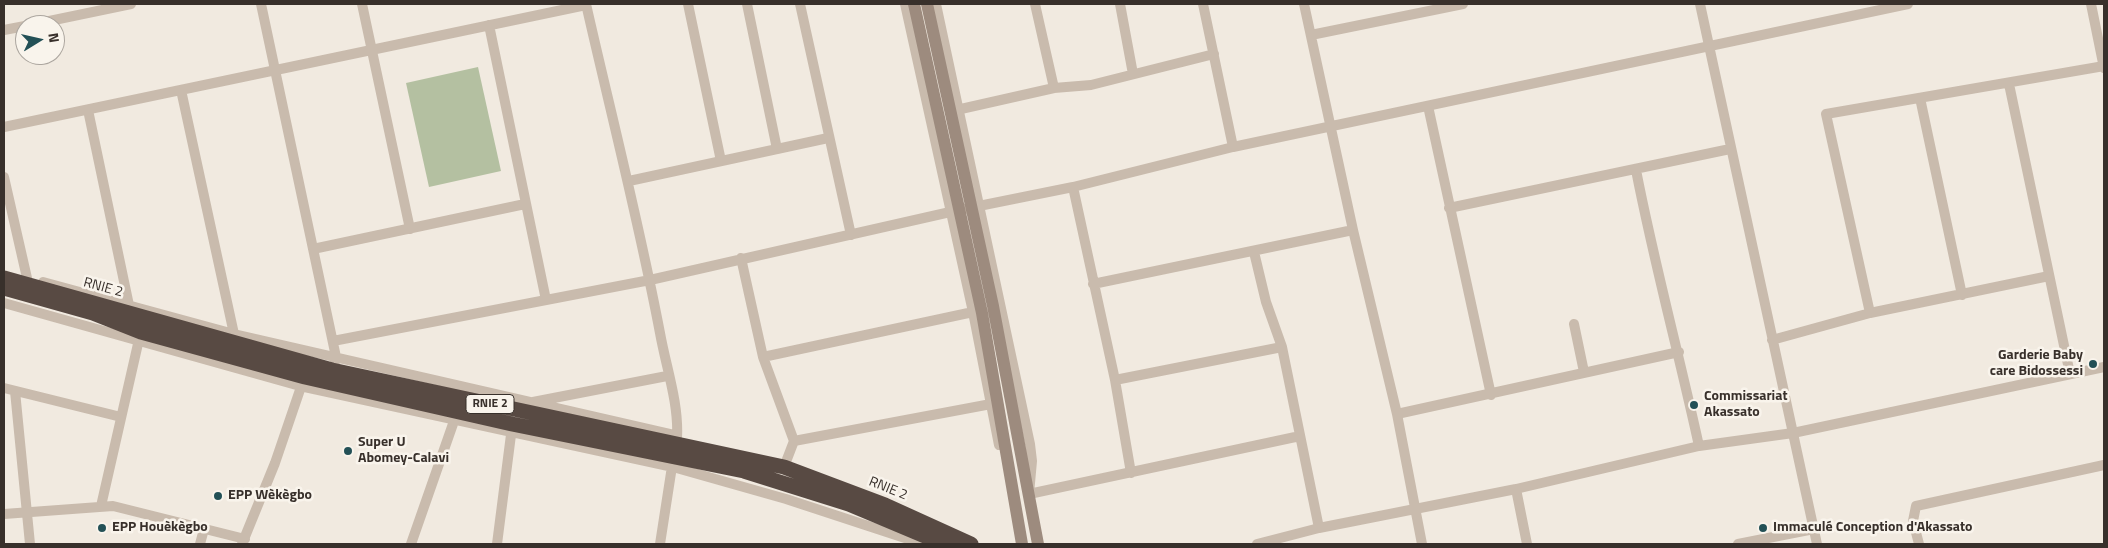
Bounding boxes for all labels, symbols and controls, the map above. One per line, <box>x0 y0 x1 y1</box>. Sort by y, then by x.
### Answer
north arrow <box>15 15 65 65</box>
text: N <box>43 31 65 44</box>
street label: RNIE 2 <box>81 275 125 301</box>
place label: Garderie Baby care Bidossessi <box>1990 348 2083 381</box>
marker: Garderie Baby care Bidossessi <box>2087 358 2099 370</box>
place label: Commissariat Akassato <box>1704 389 1787 422</box>
road number: RNIE 2 <box>466 394 514 414</box>
marker: Commissariat Akassato <box>1688 399 1700 411</box>
place label: Super U Abomey-Calavi <box>358 435 449 468</box>
marker: Super U Abomey-Calavi <box>342 445 354 457</box>
street label: RNIE 2 <box>866 474 910 504</box>
place label: EPP Wèkègbo <box>228 488 312 504</box>
marker: EPP Wèkègbo <box>212 490 224 502</box>
place label: EPP Houèkègbo <box>112 520 208 536</box>
place label: Immaculé Conception d'Akassato <box>1773 520 1973 536</box>
marker: EPP Houèkègbo <box>96 522 108 534</box>
marker: Immaculé Conception d'Akassato <box>1757 522 1769 534</box>

